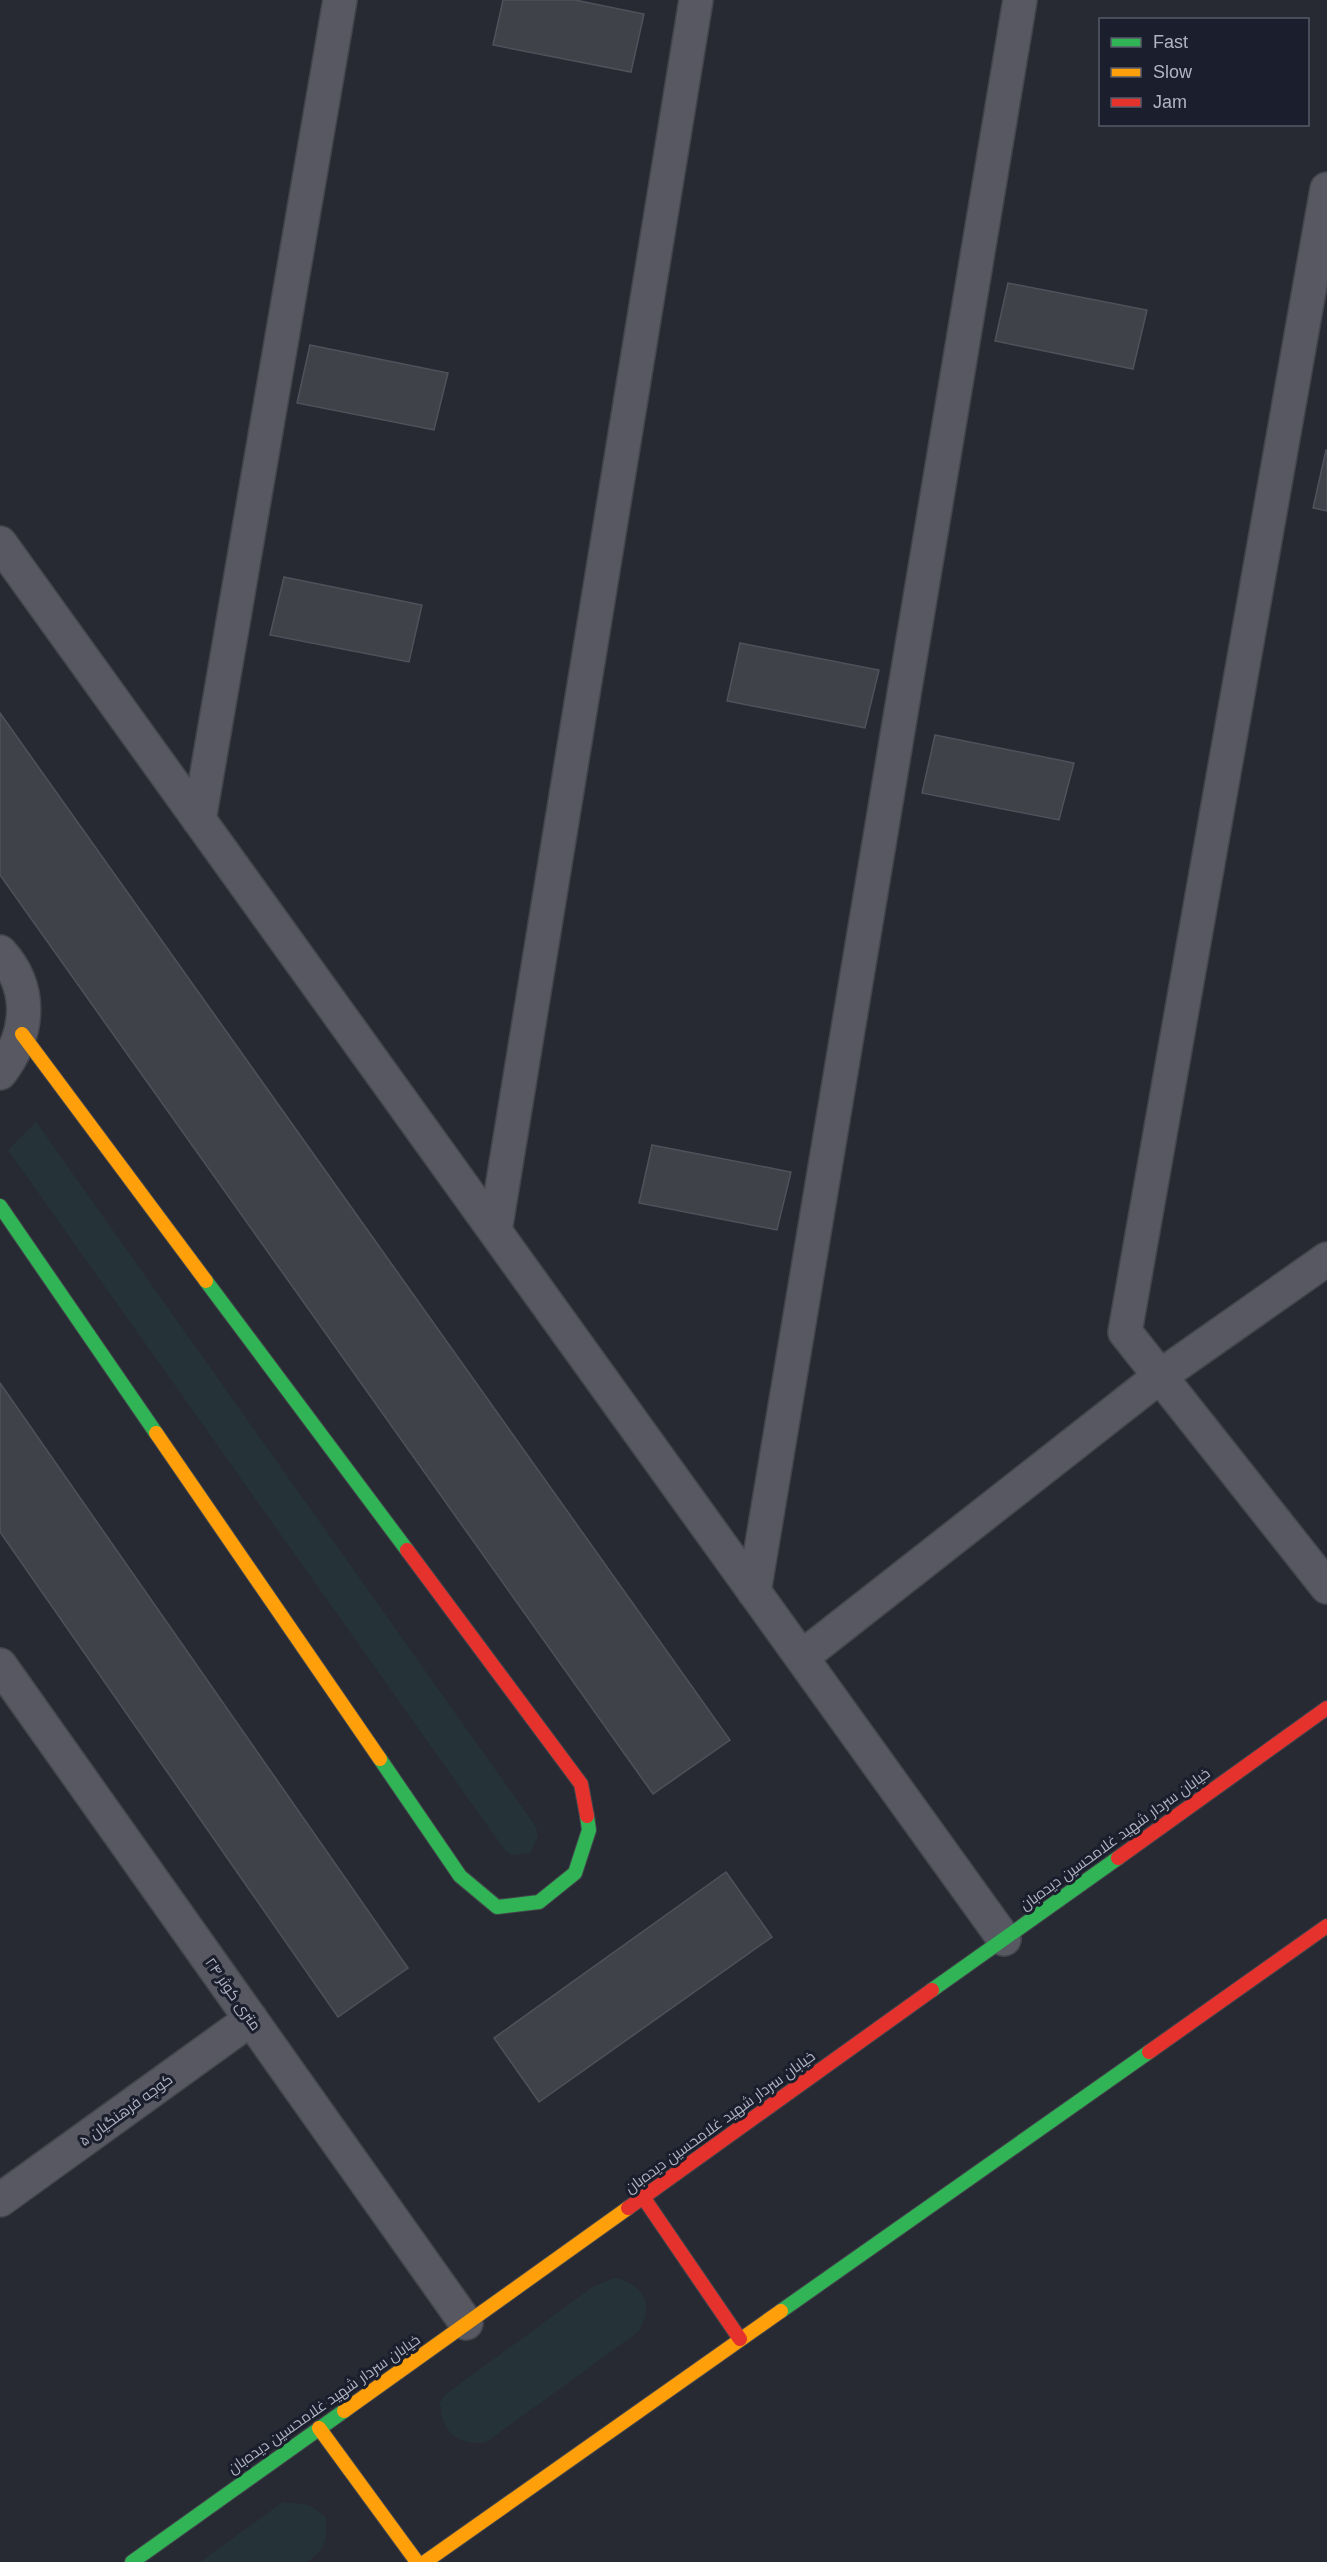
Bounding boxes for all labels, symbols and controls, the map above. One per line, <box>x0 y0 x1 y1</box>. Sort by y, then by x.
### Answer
legend <box>1099 18 1309 126</box>
text: Fast <box>1153 32 1188 52</box>
text: Slow <box>1153 62 1193 82</box>
text: Jam <box>1153 92 1187 112</box>
street label: خیابان سردار شهید غلامحسین دیده‌بان <box>1016 1764 1214 1915</box>
street label: ۲۴ متری کوثر <box>201 1954 265 2034</box>
street label: خیابان سردار شهید غلامحسین دیده‌بان <box>621 2047 819 2198</box>
street label: کوچه فرهنگیان ۵ <box>76 2070 177 2151</box>
street label: خیابان سردار شهید غلامحسین دیده‌بان <box>224 2330 424 2478</box>

